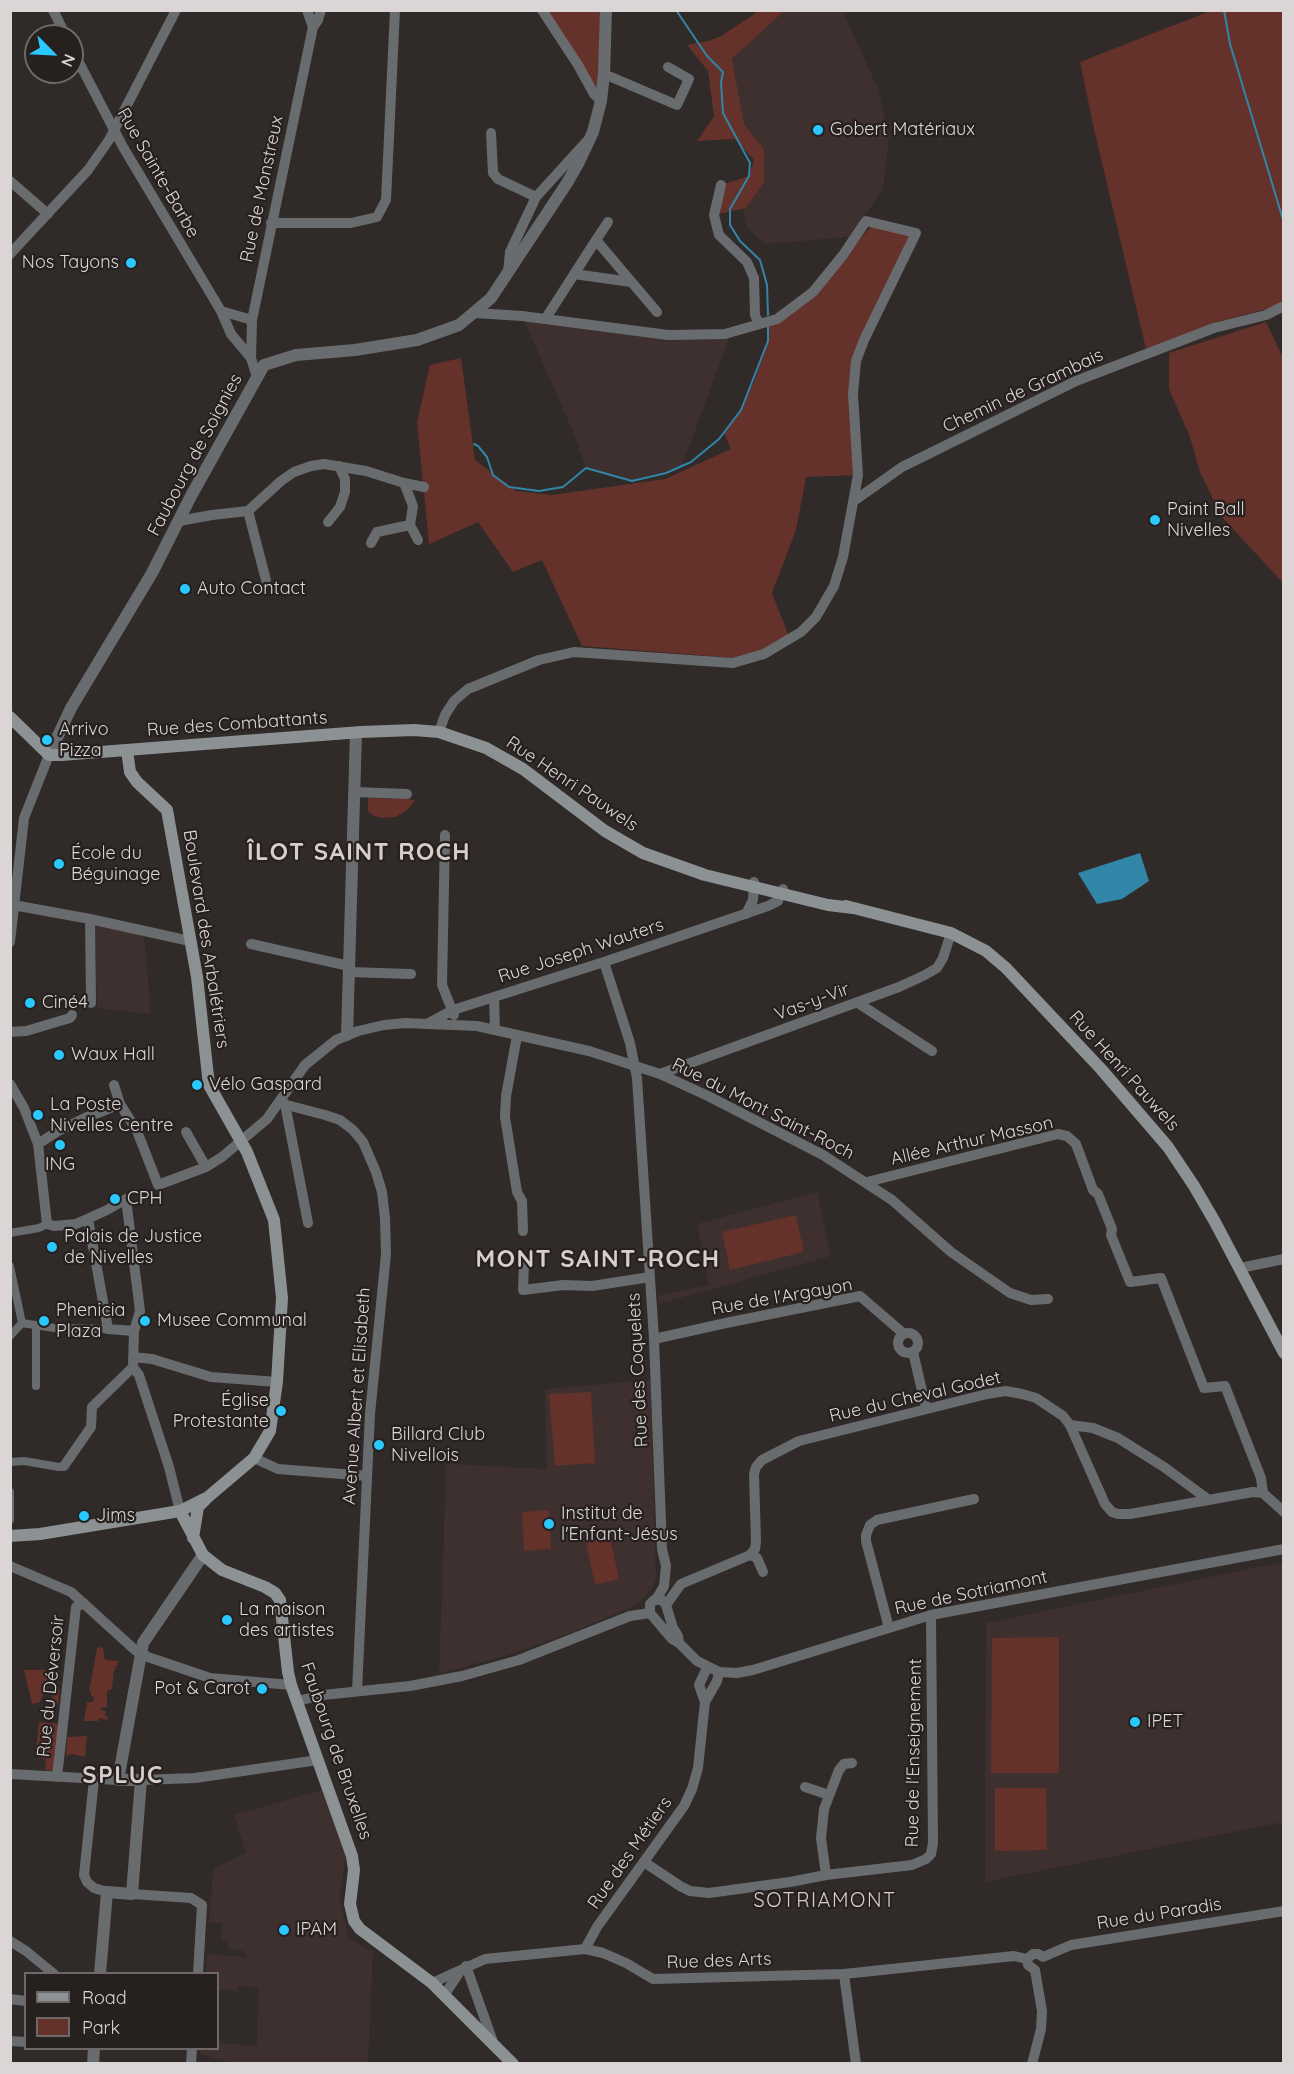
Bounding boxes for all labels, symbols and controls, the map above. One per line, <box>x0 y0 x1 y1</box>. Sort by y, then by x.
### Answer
north arrow <box>24 24 84 84</box>
text: N <box>57 51 80 70</box>
street label: Rue Sainte-Barbe <box>112 104 204 242</box>
street label: Rue de Monstreux <box>236 114 288 264</box>
place label: Gobert Matériaux <box>830 119 975 141</box>
marker: Gobert Matériaux <box>811 123 825 137</box>
place label: Nos Tayons <box>22 252 119 274</box>
marker: Nos Tayons <box>124 256 138 270</box>
street label: Chemin de Grambais <box>939 344 1107 438</box>
street label: Faubourg de Soignies <box>143 370 247 540</box>
place label: Paint Ball Nivelles <box>1167 499 1245 542</box>
marker: Paint Ball Nivelles <box>1148 513 1162 527</box>
place label: Auto Contact <box>197 578 306 600</box>
marker: Auto Contact <box>178 582 192 596</box>
street label: Rue des Combattants <box>146 707 328 741</box>
place label: Arrivo Pizza <box>59 719 109 762</box>
street label: Rue Henri Pauwels <box>502 732 642 836</box>
marker: Arrivo Pizza <box>40 733 54 747</box>
street label: Boulevard des Arbalétriers <box>178 828 234 1050</box>
district label: ÎLOT SAINT ROCH <box>247 839 471 867</box>
place label: École du Béguinage <box>71 843 160 886</box>
marker: École du Béguinage <box>52 857 66 871</box>
street label: Rue Joseph Wauters <box>495 914 667 988</box>
street label: Vas-y-Vir <box>772 978 852 1026</box>
place label: Ciné4 <box>42 992 88 1014</box>
marker: Ciné4 <box>23 996 37 1010</box>
street label: Rue Henri Pauwels <box>1064 1006 1184 1136</box>
place label: Waux Hall <box>71 1044 155 1066</box>
marker: Waux Hall <box>52 1048 66 1062</box>
street label: Rue du Mont Saint-Roch <box>668 1054 858 1164</box>
place label: Vélo Gaspard <box>209 1074 322 1096</box>
marker: Vélo Gaspard <box>190 1078 204 1092</box>
place label: La Poste Nivelles Centre <box>50 1094 173 1136</box>
marker: La Poste Nivelles Centre <box>31 1108 45 1122</box>
street label: Allée Arthur Masson <box>889 1112 1055 1170</box>
marker: ING <box>53 1138 67 1152</box>
place label: ING <box>45 1154 75 1176</box>
place label: CPH <box>127 1188 162 1210</box>
marker: CPH <box>108 1192 122 1206</box>
place label: Palais de Justice de Nivelles <box>64 1226 202 1268</box>
marker: Palais de Justice de Nivelles <box>45 1240 59 1254</box>
district label: MONT SAINT-ROCH <box>476 1246 720 1274</box>
street label: Rue de l'Argayon <box>710 1274 854 1320</box>
street label: Avenue Albert et Elisabeth <box>339 1287 375 1505</box>
street label: Rue des Coquelets <box>623 1292 653 1448</box>
place label: Phenicia Plaza <box>56 1300 125 1342</box>
place label: Musee Communal <box>157 1310 307 1332</box>
marker: Phenicia Plaza <box>37 1314 51 1328</box>
marker: Musee Communal <box>138 1314 152 1328</box>
street label: Rue du Cheval Godet <box>827 1367 1003 1427</box>
place label: Église Protestante <box>173 1390 269 1432</box>
marker: Église Protestante <box>274 1404 288 1418</box>
place label: Billard Club Nivellois <box>391 1424 485 1466</box>
marker: Billard Club Nivellois <box>372 1438 386 1452</box>
place label: Institut de l'Enfant-Jésus <box>561 1503 678 1546</box>
place label: Jims <box>96 1505 135 1527</box>
marker: Jims <box>77 1509 91 1523</box>
marker: Institut de l'Enfant-Jésus <box>542 1517 556 1531</box>
street label: Rue de Sotriamont <box>893 1566 1049 1620</box>
place label: La maison des artistes <box>239 1599 334 1642</box>
marker: La maison des artistes <box>220 1613 234 1627</box>
street label: Rue du Déversoir <box>33 1614 69 1758</box>
street label: Rue de l'Enseignement <box>902 1658 926 1848</box>
street label: Faubourg de Bruxelles <box>296 1660 376 1842</box>
place label: Pot & Carot <box>154 1678 250 1700</box>
marker: Pot & Carot <box>255 1682 269 1696</box>
place label: IPET <box>1147 1711 1183 1733</box>
marker: IPET <box>1128 1715 1142 1729</box>
district label: SPLUC <box>82 1762 164 1790</box>
street label: Rue des Métiers <box>583 1793 677 1913</box>
district label: SOTRIAMONT <box>753 1889 897 1913</box>
street label: Rue du Paradis <box>1095 1893 1223 1935</box>
place label: IPAM <box>296 1919 337 1941</box>
marker: IPAM <box>277 1923 291 1937</box>
street label: Rue des Arts <box>666 1948 772 1974</box>
legend <box>24 1972 219 2050</box>
text: Road <box>82 1986 127 2009</box>
text: Park <box>82 2016 120 2039</box>

